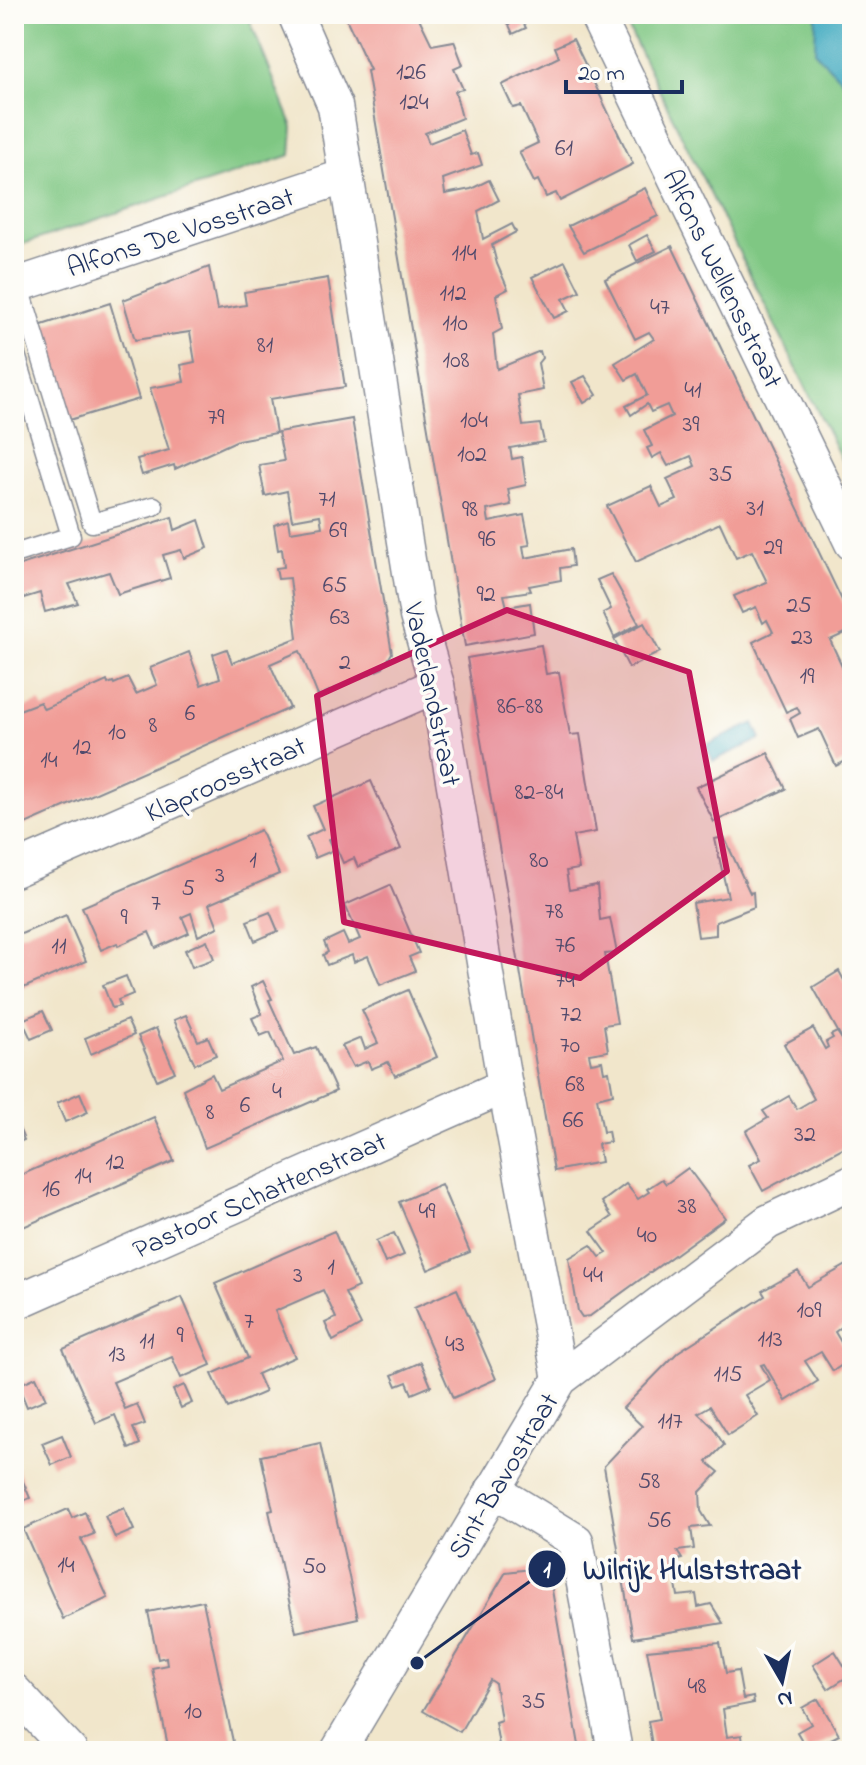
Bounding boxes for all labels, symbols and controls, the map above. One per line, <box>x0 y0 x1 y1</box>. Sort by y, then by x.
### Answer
scale bar <box>566 44 682 94</box>
house number: 126 <box>396 56 426 91</box>
text: 20 m <box>578 57 625 92</box>
house number: 124 <box>399 86 429 121</box>
house number: 61 <box>555 132 573 167</box>
street label: Alfons Wellensstraat <box>650 163 792 396</box>
street label: Alfons De Vosstraat <box>62 178 300 290</box>
house number: 114 <box>451 237 477 272</box>
house number: 112 <box>439 277 467 312</box>
house number: 47 <box>650 291 670 326</box>
house number: 110 <box>442 307 468 342</box>
house number: 81 <box>257 329 274 364</box>
house number: 108 <box>443 344 470 379</box>
house number: 41 <box>684 374 702 409</box>
house number: 79 <box>207 401 225 436</box>
house number: 104 <box>460 404 488 439</box>
house number: 39 <box>682 408 700 443</box>
house number: 102 <box>457 438 487 473</box>
house number: 35 <box>709 458 733 493</box>
house number: 71 <box>318 483 336 518</box>
house number: 31 <box>746 492 764 527</box>
house number: 98 <box>462 493 478 528</box>
house number: 69 <box>329 514 348 549</box>
house number: 96 <box>478 523 496 558</box>
house number: 29 <box>763 531 783 566</box>
house number: 65 <box>323 569 347 604</box>
house number: 92 <box>476 578 496 613</box>
house number: 25 <box>786 589 812 624</box>
street label: Vaderlandstraat <box>391 598 470 790</box>
house number: 63 <box>330 601 350 636</box>
house number: 23 <box>791 621 813 656</box>
house number: 2 <box>339 646 351 681</box>
house number: 19 <box>800 660 815 695</box>
house number: 86-88 <box>497 690 543 725</box>
house number: 6 <box>185 697 196 732</box>
house number: 8 <box>149 709 158 744</box>
house number: 10 <box>108 716 126 751</box>
street label: Klaproosstraat <box>139 727 314 835</box>
house number: 12 <box>72 731 92 766</box>
house number: 14 <box>40 744 58 779</box>
house number: 82-84 <box>515 776 564 811</box>
house number: 1 <box>249 844 257 879</box>
house number: 80 <box>529 844 549 879</box>
house number: 3 <box>215 859 225 894</box>
house number: 5 <box>181 872 195 907</box>
house number: 7 <box>151 887 161 922</box>
house number: 78 <box>545 895 563 930</box>
house number: 9 <box>120 901 128 936</box>
house number: 76 <box>555 929 576 964</box>
house number: 11 <box>51 930 67 965</box>
house number: 74 <box>555 964 575 999</box>
house number: 72 <box>560 998 582 1033</box>
house number: 70 <box>560 1029 580 1064</box>
house number: 68 <box>565 1068 585 1103</box>
house number: 4 <box>272 1075 282 1110</box>
house number: 6 <box>240 1089 251 1124</box>
house number: 8 <box>206 1096 215 1131</box>
house number: 66 <box>562 1104 584 1139</box>
house number: 32 <box>794 1118 816 1153</box>
street label: Pastoor Schattenstraat <box>127 1123 394 1272</box>
house number: 12 <box>105 1146 125 1181</box>
house number: 14 <box>74 1160 92 1195</box>
house number: 16 <box>42 1173 61 1208</box>
house number: 38 <box>678 1190 696 1225</box>
house number: 49 <box>418 1195 436 1230</box>
house number: 40 <box>637 1219 657 1254</box>
house number: 1 <box>327 1251 335 1286</box>
house number: 3 <box>293 1259 303 1294</box>
house number: 44 <box>583 1259 603 1294</box>
house number: 109 <box>796 1294 822 1329</box>
house number: 7 <box>244 1305 254 1340</box>
house number: 9 <box>176 1319 184 1354</box>
house number: 113 <box>757 1323 783 1358</box>
house number: 11 <box>139 1325 155 1360</box>
house number: 43 <box>445 1328 465 1363</box>
house number: 13 <box>108 1338 126 1373</box>
house number: 115 <box>714 1358 743 1393</box>
street label: Sint-Bavostraat <box>439 1386 571 1568</box>
house number: 117 <box>657 1405 683 1440</box>
house number: 58 <box>638 1465 660 1500</box>
house number: 56 <box>647 1504 672 1539</box>
callout: Wilrijk Hulststraat <box>527 1542 817 1596</box>
house number: 14 <box>57 1549 75 1584</box>
house number: 50 <box>302 1550 326 1585</box>
text: Wilrijk Hulststraat <box>583 1550 802 1594</box>
text: 1 <box>543 1554 551 1589</box>
north arrow <box>742 1641 822 1721</box>
house number: 48 <box>688 1670 706 1705</box>
text: N <box>775 1681 795 1715</box>
house number: 35 <box>522 1685 546 1720</box>
house number: 10 <box>184 1695 202 1730</box>

